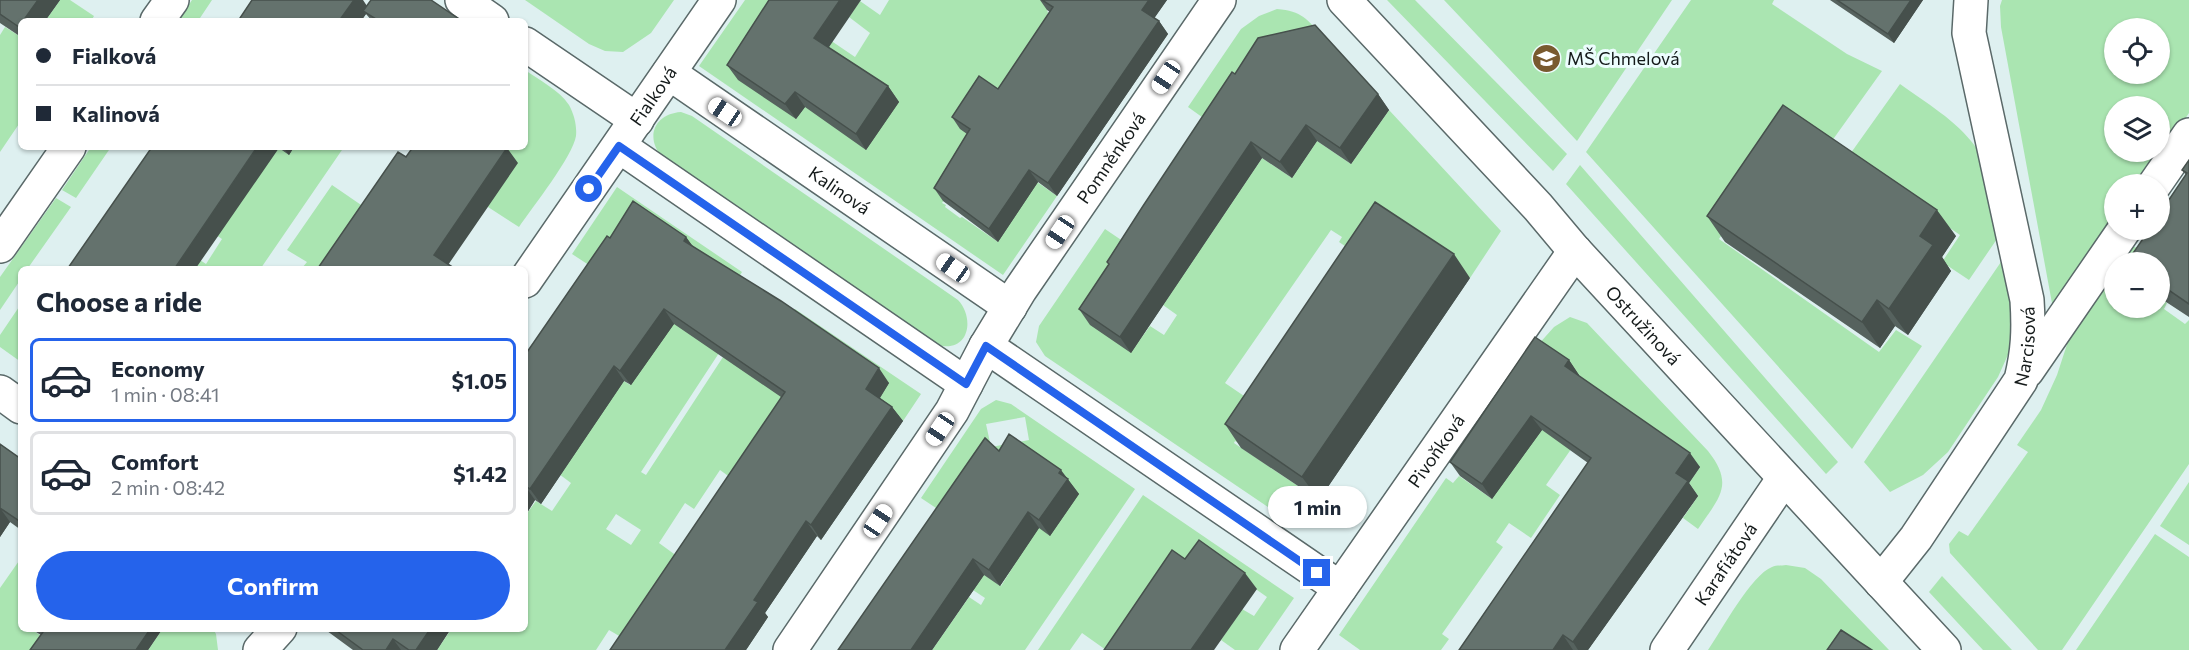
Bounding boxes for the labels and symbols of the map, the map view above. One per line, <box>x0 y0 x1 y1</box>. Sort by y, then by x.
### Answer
school or university icon: MŠ Chmelová <box>1530 42 1562 74</box>
place label: MŠ Chmelová <box>1567 47 1679 69</box>
car <box>1148 57 1184 97</box>
street label: Fialková <box>625 62 681 130</box>
car <box>705 94 745 130</box>
street label: Pomněnková <box>1072 108 1150 208</box>
street label: Kalinová <box>805 161 875 219</box>
route start <box>575 175 602 202</box>
car <box>1042 212 1078 252</box>
car <box>933 250 973 286</box>
street label: Ostružinová <box>1601 281 1686 369</box>
street label: Narcisová <box>2009 306 2039 389</box>
car <box>922 409 958 449</box>
street label: Pivoňková <box>1403 410 1469 491</box>
callout: 1 min <box>1268 486 1366 528</box>
car <box>860 501 896 541</box>
street label: Karafiátová <box>1690 518 1761 610</box>
route end <box>1303 559 1330 586</box>

